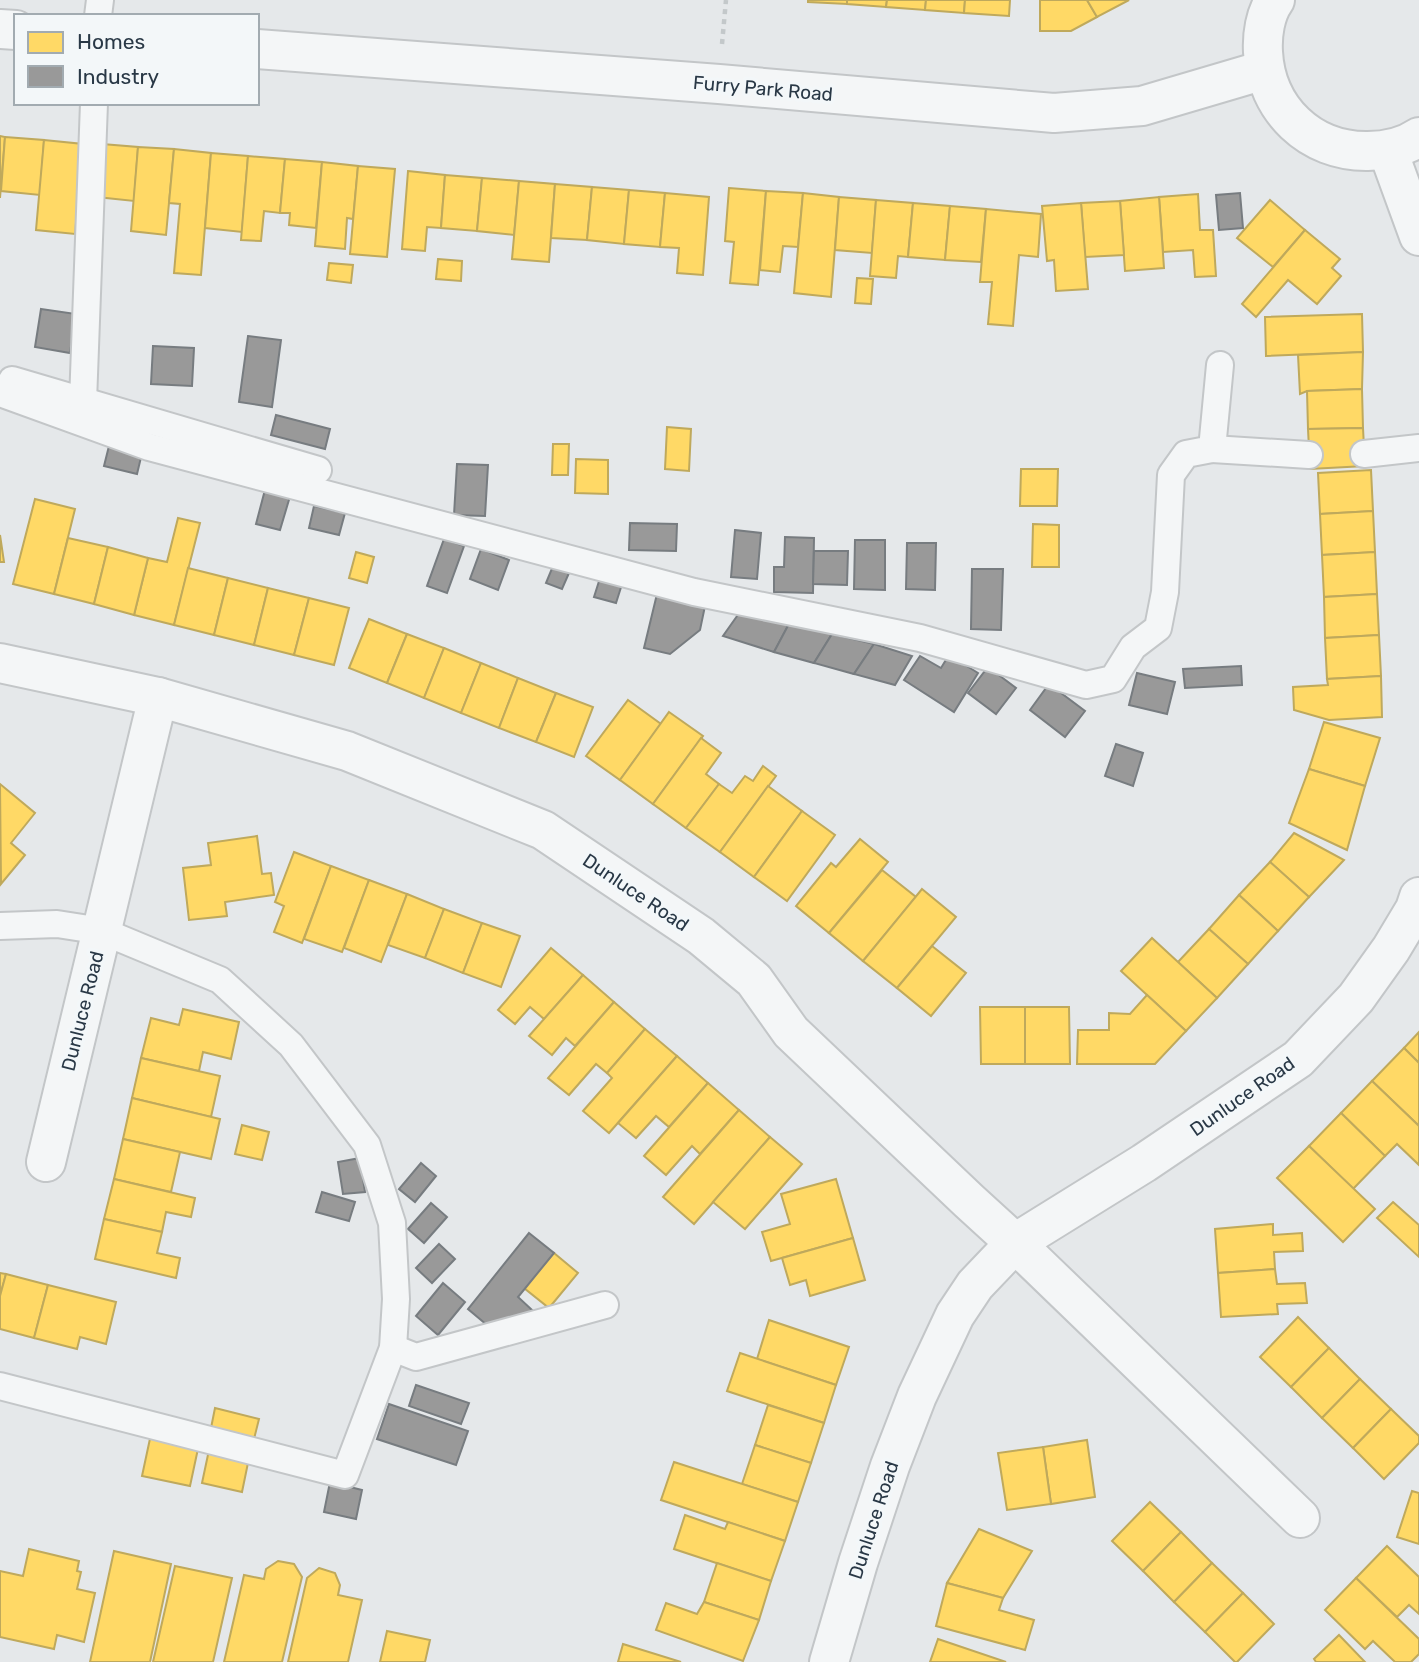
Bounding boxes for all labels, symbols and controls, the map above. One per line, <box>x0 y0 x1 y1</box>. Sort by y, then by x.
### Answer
legend <box>14 14 259 105</box>
text: Homes <box>77 29 145 54</box>
text: Industry <box>77 64 159 89</box>
street label: Furry Park Road <box>692 71 834 106</box>
street label: Dunluce Road <box>578 849 693 936</box>
street label: Dunluce Road <box>56 949 109 1074</box>
street label: Dunluce Road <box>1185 1052 1299 1141</box>
street label: Dunluce Road <box>844 1458 903 1582</box>

